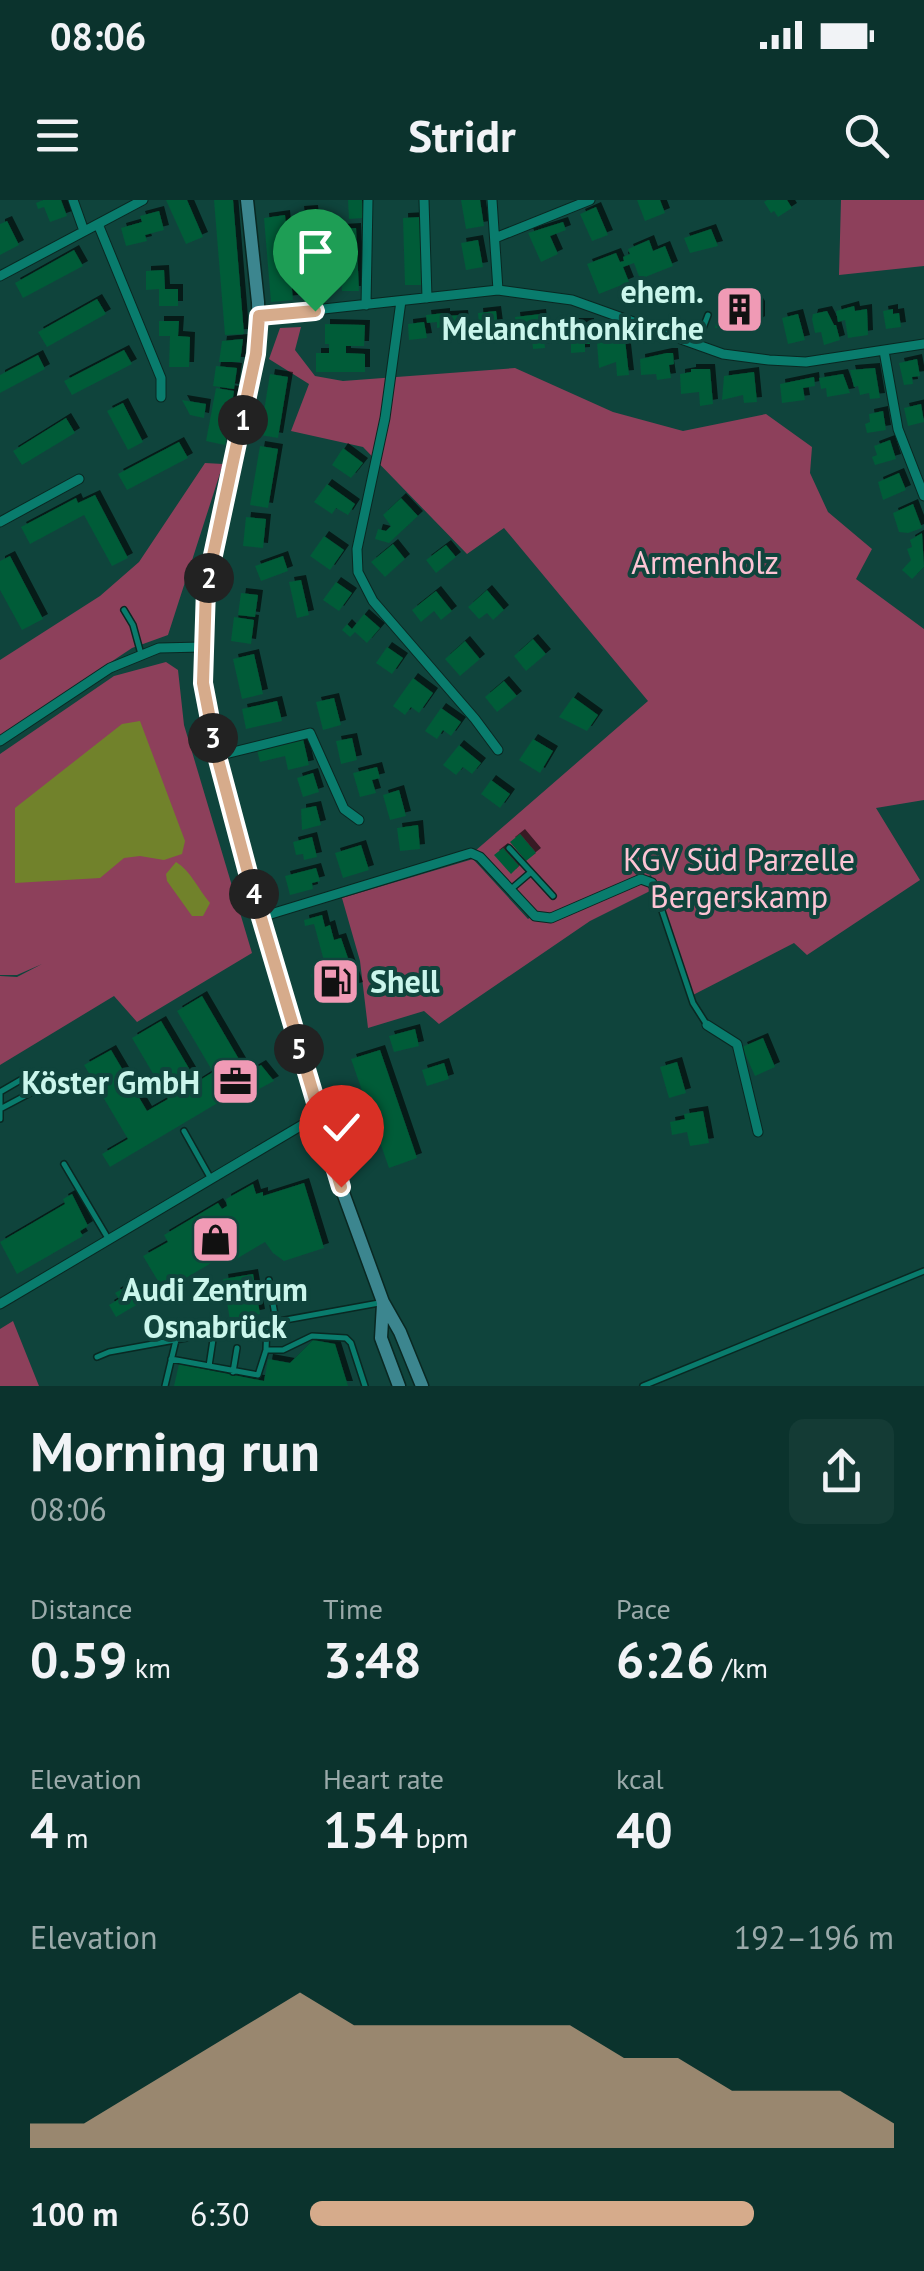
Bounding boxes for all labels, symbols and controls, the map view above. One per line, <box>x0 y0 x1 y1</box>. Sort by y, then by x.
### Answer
text: 08:06 <box>50 11 146 60</box>
text: Stridr <box>408 106 516 164</box>
icon: menu <box>30 108 85 163</box>
icon: search <box>839 108 894 163</box>
pin <box>273 209 358 312</box>
icon: arrive <box>288 224 343 279</box>
place label: ehem. Melanchthonkirche <box>442 270 704 349</box>
building icon: ehem. Melanchthonkirche <box>713 283 765 335</box>
pin: 1 <box>218 395 268 445</box>
text: 1 <box>235 401 251 438</box>
park label: Armenholz <box>631 541 779 583</box>
pin: 2 <box>184 553 234 603</box>
text: 2 <box>201 559 217 596</box>
pin: 3 <box>188 713 238 763</box>
text: 3 <box>205 719 221 756</box>
park label: KGV Süd Parzelle Bergerskamp <box>623 838 855 917</box>
pin: 4 <box>229 869 279 919</box>
text: 4 <box>246 875 262 912</box>
fuel station icon: Shell <box>309 955 361 1007</box>
place label: Shell <box>370 960 440 1002</box>
pin: 5 <box>274 1024 324 1074</box>
text: 5 <box>291 1030 307 1067</box>
office icon: Köster GmbH <box>209 1056 261 1108</box>
place label: Köster GmbH <box>22 1061 200 1103</box>
pin <box>299 1085 384 1188</box>
icon: check <box>314 1100 369 1155</box>
shop icon: Audi Zentrum Osnabrück <box>189 1213 241 1265</box>
place label: Audi Zentrum Osnabrück <box>122 1268 308 1347</box>
text: Morning run <box>30 1415 320 1486</box>
button: share <box>789 1419 894 1524</box>
text: 08:06 <box>30 1488 107 1530</box>
text: Distance <box>30 1590 133 1627</box>
text: Time <box>323 1590 383 1627</box>
text: Pace <box>616 1590 671 1627</box>
text: 0.59 <box>30 1627 127 1692</box>
text: 3:48 <box>323 1627 422 1692</box>
text: 6:26 <box>616 1627 715 1692</box>
text: km <box>127 1649 171 1686</box>
text: /km <box>715 1649 768 1686</box>
text: Elevation <box>30 1760 142 1797</box>
text: Heart rate <box>323 1760 444 1797</box>
text: kcal <box>616 1760 664 1797</box>
text: 4 <box>30 1797 58 1862</box>
text: 154 <box>323 1797 408 1862</box>
text: 40 <box>616 1797 673 1862</box>
text: m <box>58 1819 89 1856</box>
text: bpm <box>408 1819 469 1856</box>
text: Elevation <box>30 1916 157 1958</box>
text: 192–196 m <box>734 1916 894 1958</box>
text: 100 m <box>30 2193 118 2235</box>
text: 6:30 <box>190 2193 249 2235</box>

